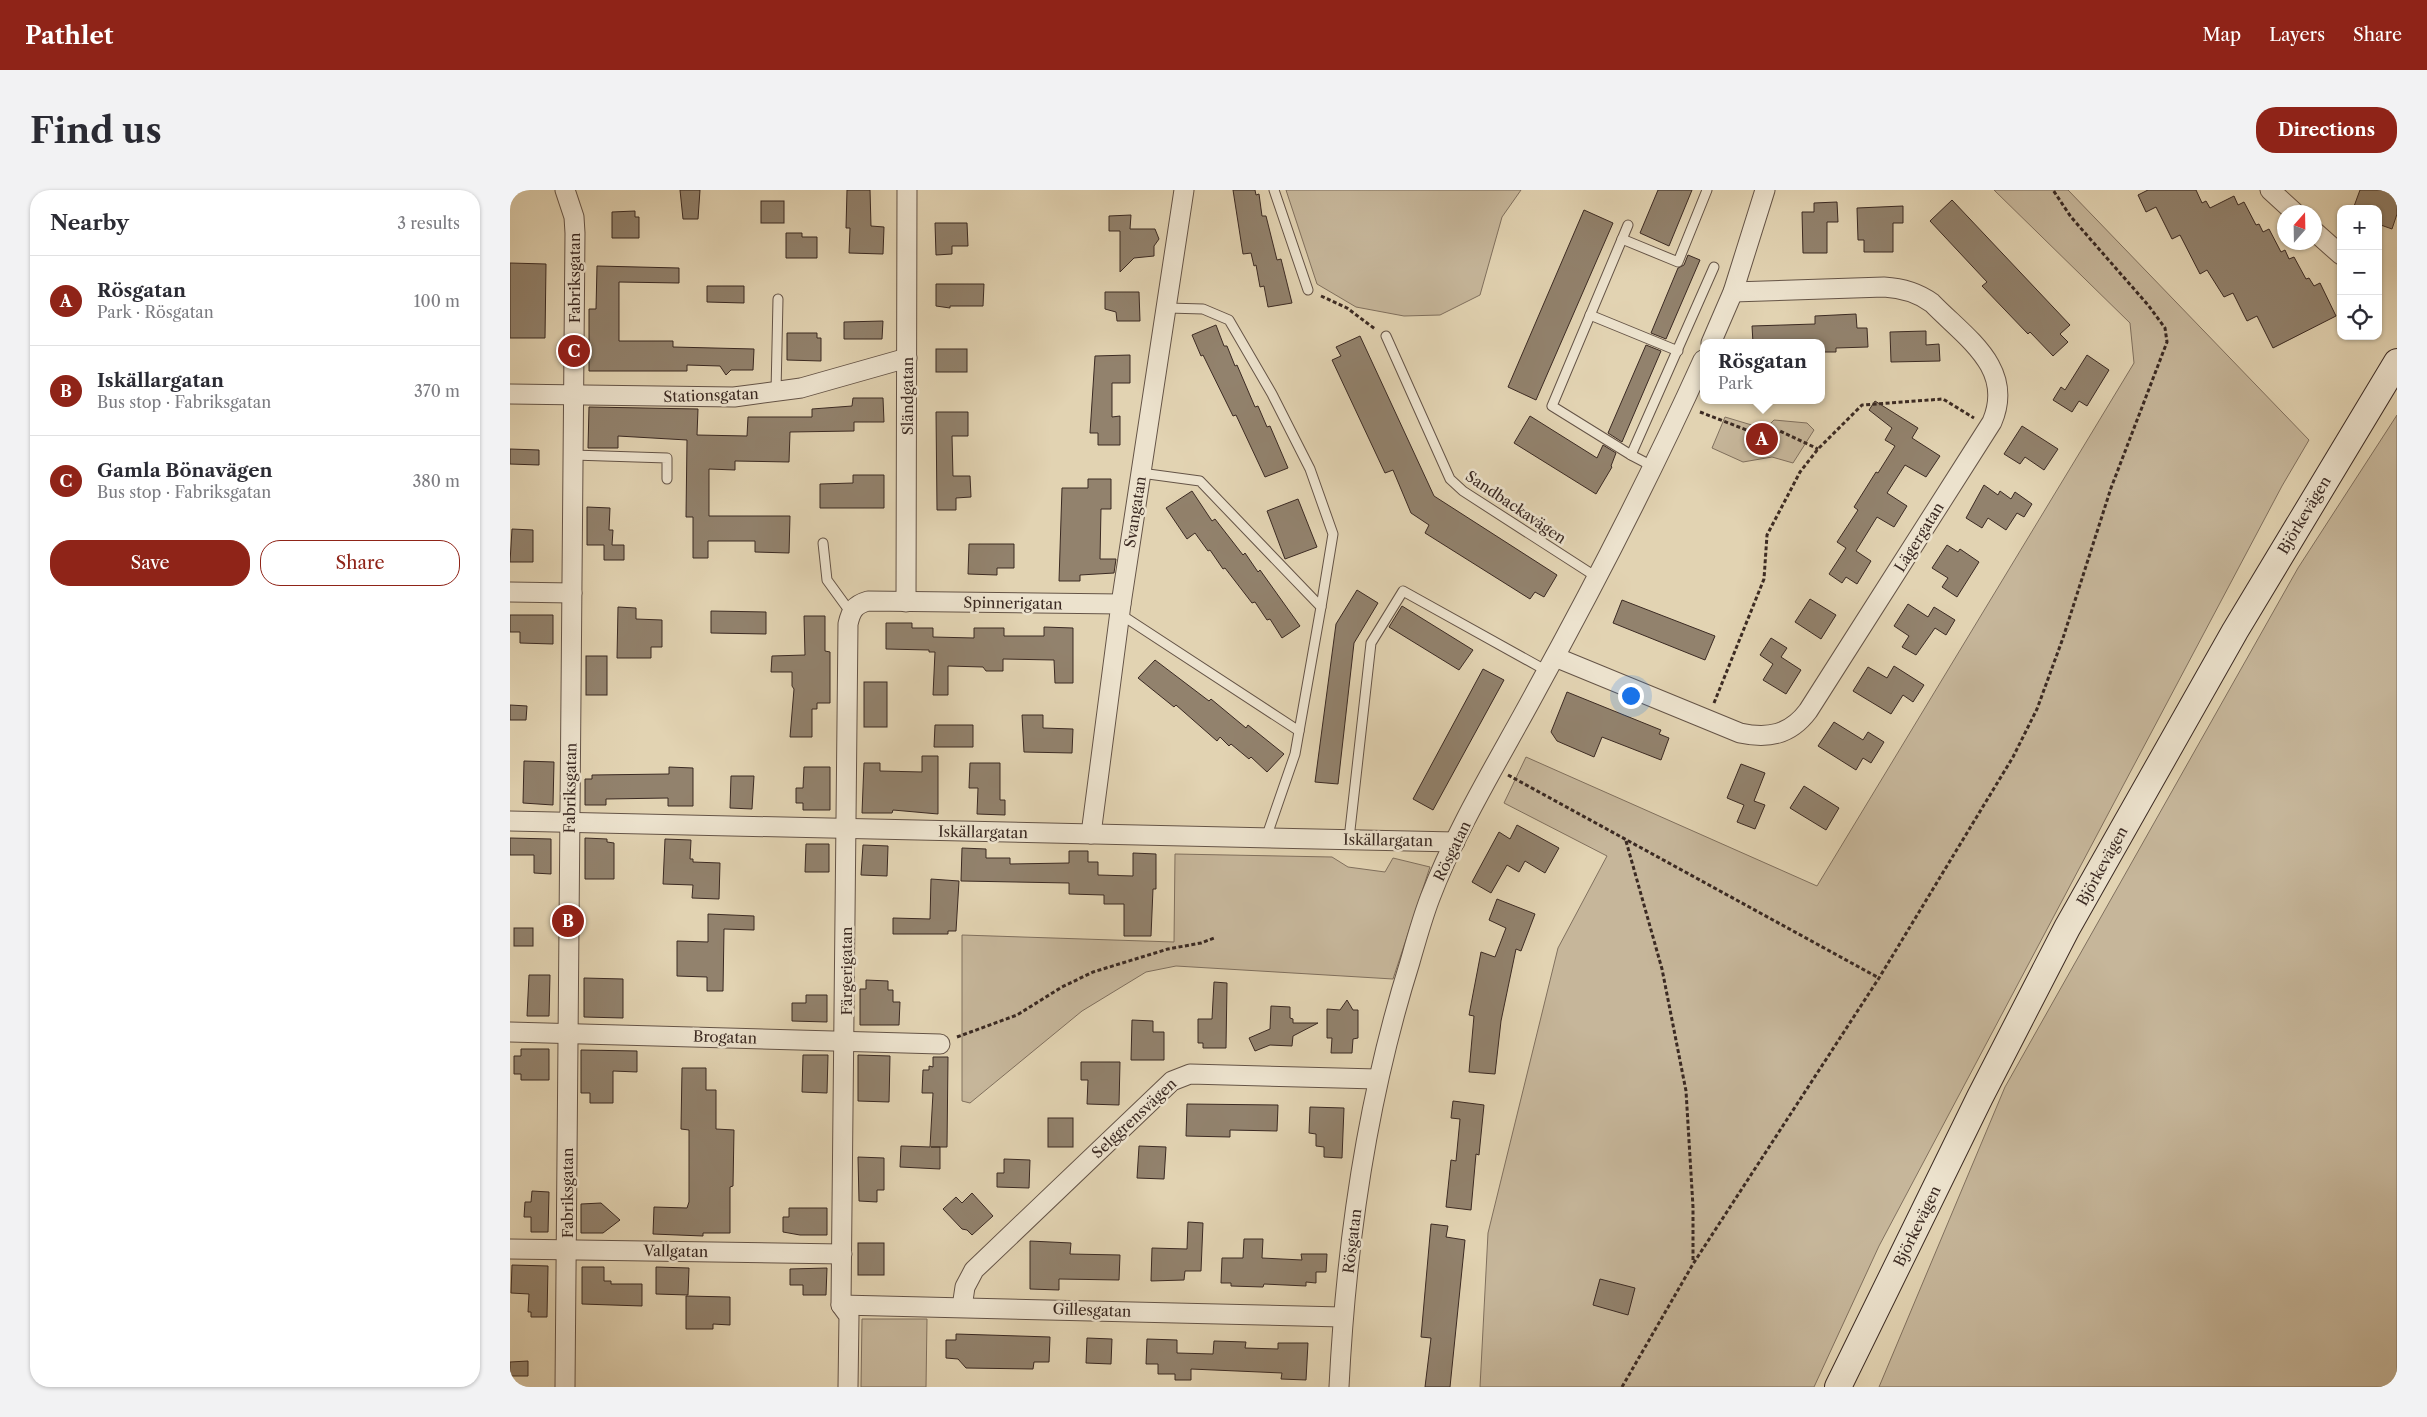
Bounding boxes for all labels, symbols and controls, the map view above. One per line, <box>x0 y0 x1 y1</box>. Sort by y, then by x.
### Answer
text: Pathlet <box>25 21 113 50</box>
text: Map <box>2203 24 2241 46</box>
text: Layers <box>2269 24 2325 46</box>
text: Share <box>2353 24 2402 46</box>
button: Directions <box>2256 107 2397 153</box>
text: Find us <box>30 109 162 152</box>
north arrow <box>2277 205 2322 250</box>
map controls <box>2337 205 2382 340</box>
button: + <box>2337 205 2382 250</box>
text: Nearby <box>50 210 129 235</box>
text: 3 results <box>397 213 460 233</box>
street label: Fabriksgatan <box>565 232 584 323</box>
button: − <box>2337 250 2382 295</box>
text: Rösgatan <box>97 279 186 302</box>
text: A <box>60 291 72 311</box>
text: 100 m <box>414 291 460 311</box>
button: locate <box>2337 295 2382 340</box>
text: Park · Rösgatan <box>97 302 214 322</box>
pin: C <box>558 332 590 370</box>
popup <box>1700 339 1825 404</box>
text: Rösgatan <box>1718 350 1807 373</box>
street label: Sländgatan <box>898 356 917 435</box>
text: Iskällargatan <box>97 369 224 392</box>
text: Park <box>1718 373 1753 393</box>
text: B <box>60 381 72 401</box>
text: 370 m <box>414 381 460 401</box>
street label: Stationsgatan <box>663 384 760 406</box>
text: Bus stop · Fabriksgatan <box>97 392 271 412</box>
pin: A <box>1746 420 1778 458</box>
text: Gamla Bönavägen <box>97 459 273 482</box>
street label: Sandbackavägen <box>1462 466 1570 548</box>
text: C <box>60 471 72 491</box>
text: 380 m <box>412 471 460 491</box>
street label: Björkevägen <box>2273 472 2335 557</box>
street label: Svangatan <box>1120 474 1150 549</box>
text: Bus stop · Fabriksgatan <box>97 482 271 502</box>
street label: Lägergatan <box>1890 498 1948 575</box>
button: Save <box>50 540 250 586</box>
button: Share <box>260 540 460 586</box>
street label: Spinnerigatan <box>963 593 1063 613</box>
your location <box>1618 683 1644 709</box>
street label: Fabriksgatan <box>560 742 580 833</box>
street label: Rösgatan <box>1429 817 1475 884</box>
street label: Iskällargatan <box>938 822 1029 842</box>
street label: Björkevägen <box>2072 823 2132 909</box>
street label: Iskällargatan <box>1343 830 1434 850</box>
pin: B <box>552 902 584 940</box>
street label: Färgerigatan <box>837 926 856 1015</box>
street label: Brogatan <box>693 1026 758 1048</box>
street label: Selggrensvägen <box>1088 1073 1181 1162</box>
street label: Fabriksgatan <box>558 1147 577 1238</box>
street label: Björkevägen <box>1889 1182 1945 1270</box>
street label: Rösgatan <box>1339 1207 1365 1274</box>
street label: Vallgatan <box>643 1241 709 1261</box>
street label: Gillesgatan <box>1052 1299 1132 1321</box>

